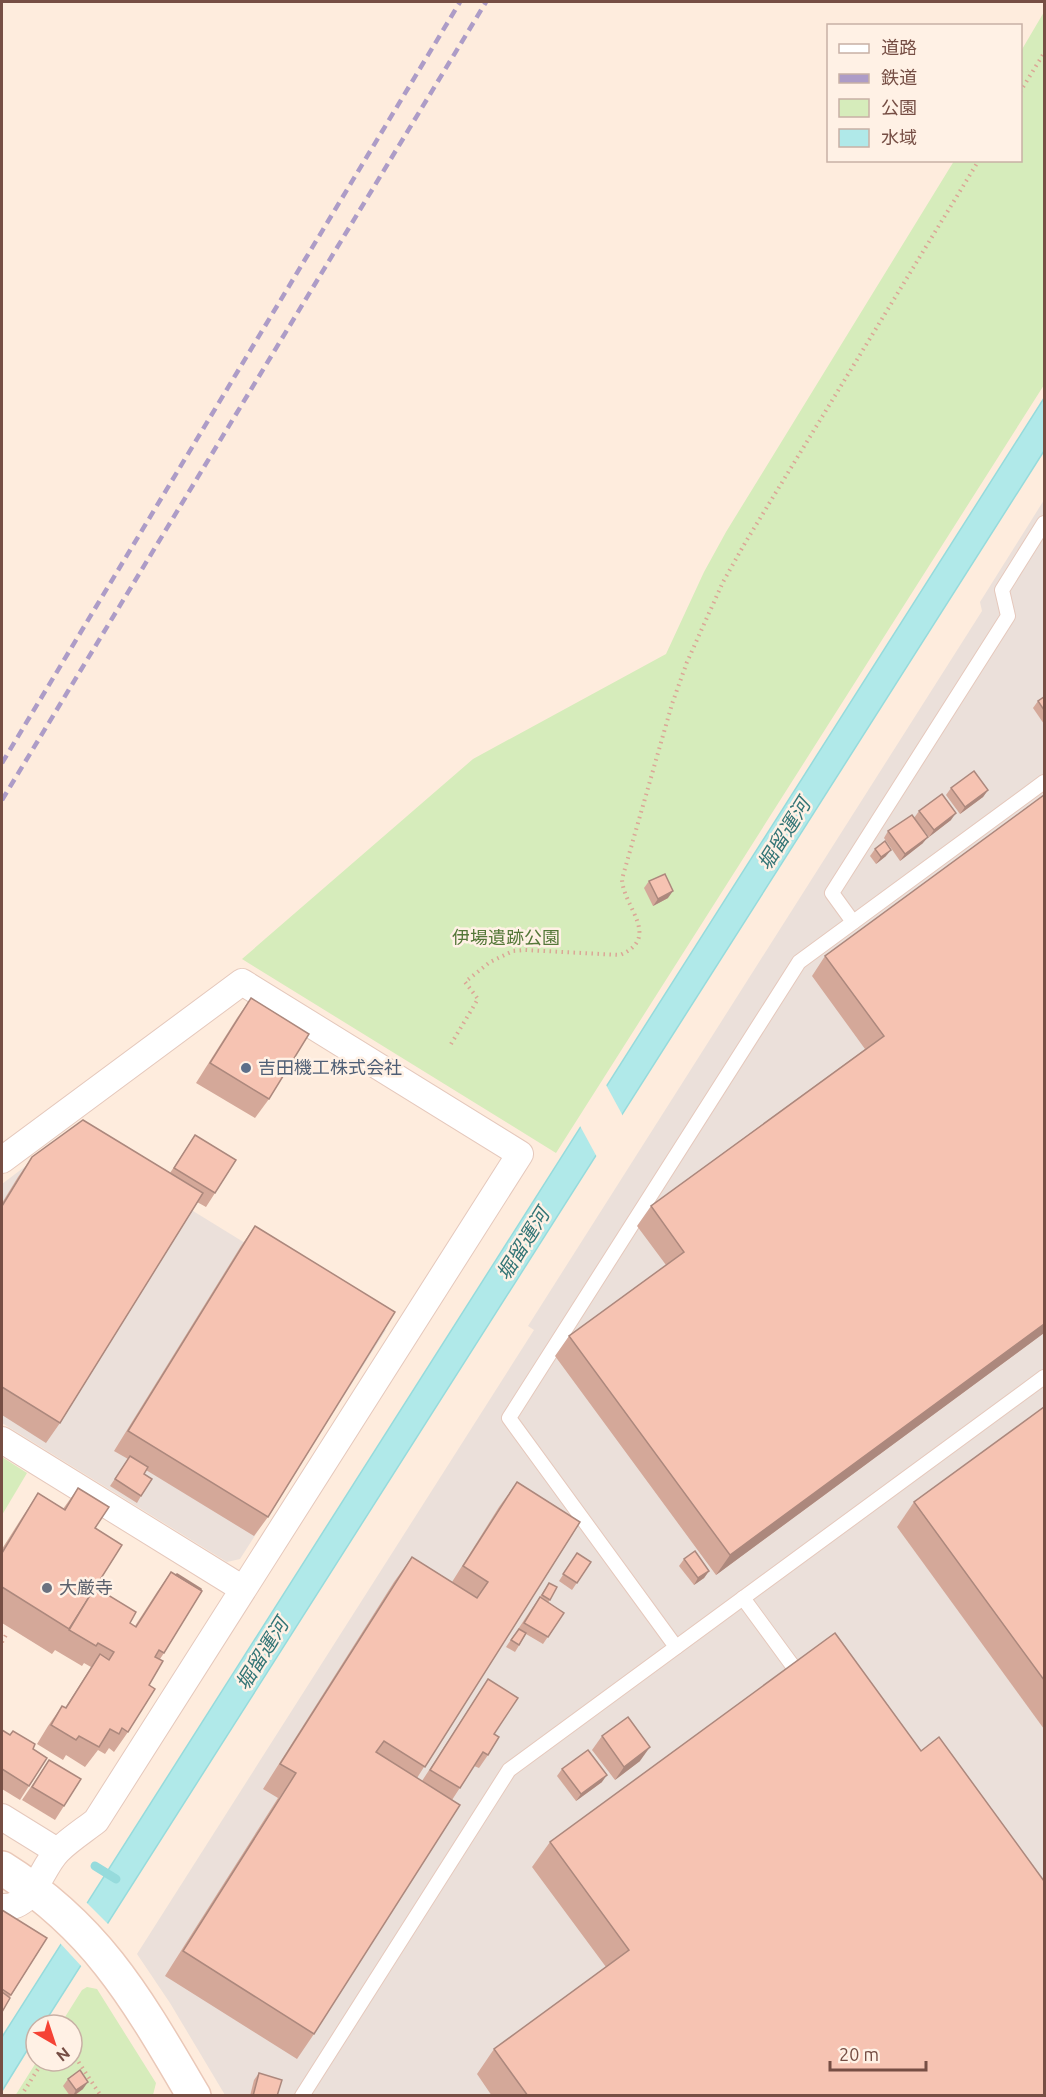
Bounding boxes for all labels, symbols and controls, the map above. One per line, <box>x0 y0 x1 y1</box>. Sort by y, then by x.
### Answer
legend <box>827 24 1022 162</box>
text: 道路 <box>881 37 917 57</box>
text: 鉄道 <box>881 67 917 87</box>
text: 公園 <box>881 97 917 117</box>
text: 水域 <box>881 127 917 147</box>
water label: 堀留運河 <box>753 790 817 874</box>
park label: 伊場遺跡公園 <box>452 927 560 947</box>
place label: 吉田機工株式会社 <box>258 1057 402 1077</box>
marker: 吉田機工株式会社 <box>239 1061 253 1075</box>
water label: 堀留運河 <box>492 1200 556 1284</box>
place label: 大厳寺 <box>59 1577 113 1597</box>
marker: 大厳寺 <box>40 1581 54 1595</box>
water label: 堀留運河 <box>231 1610 295 1694</box>
north arrow <box>24 2013 84 2073</box>
scale bar <box>830 2034 926 2072</box>
text: N <box>53 2044 74 2065</box>
text: 20 m <box>839 2044 879 2064</box>

